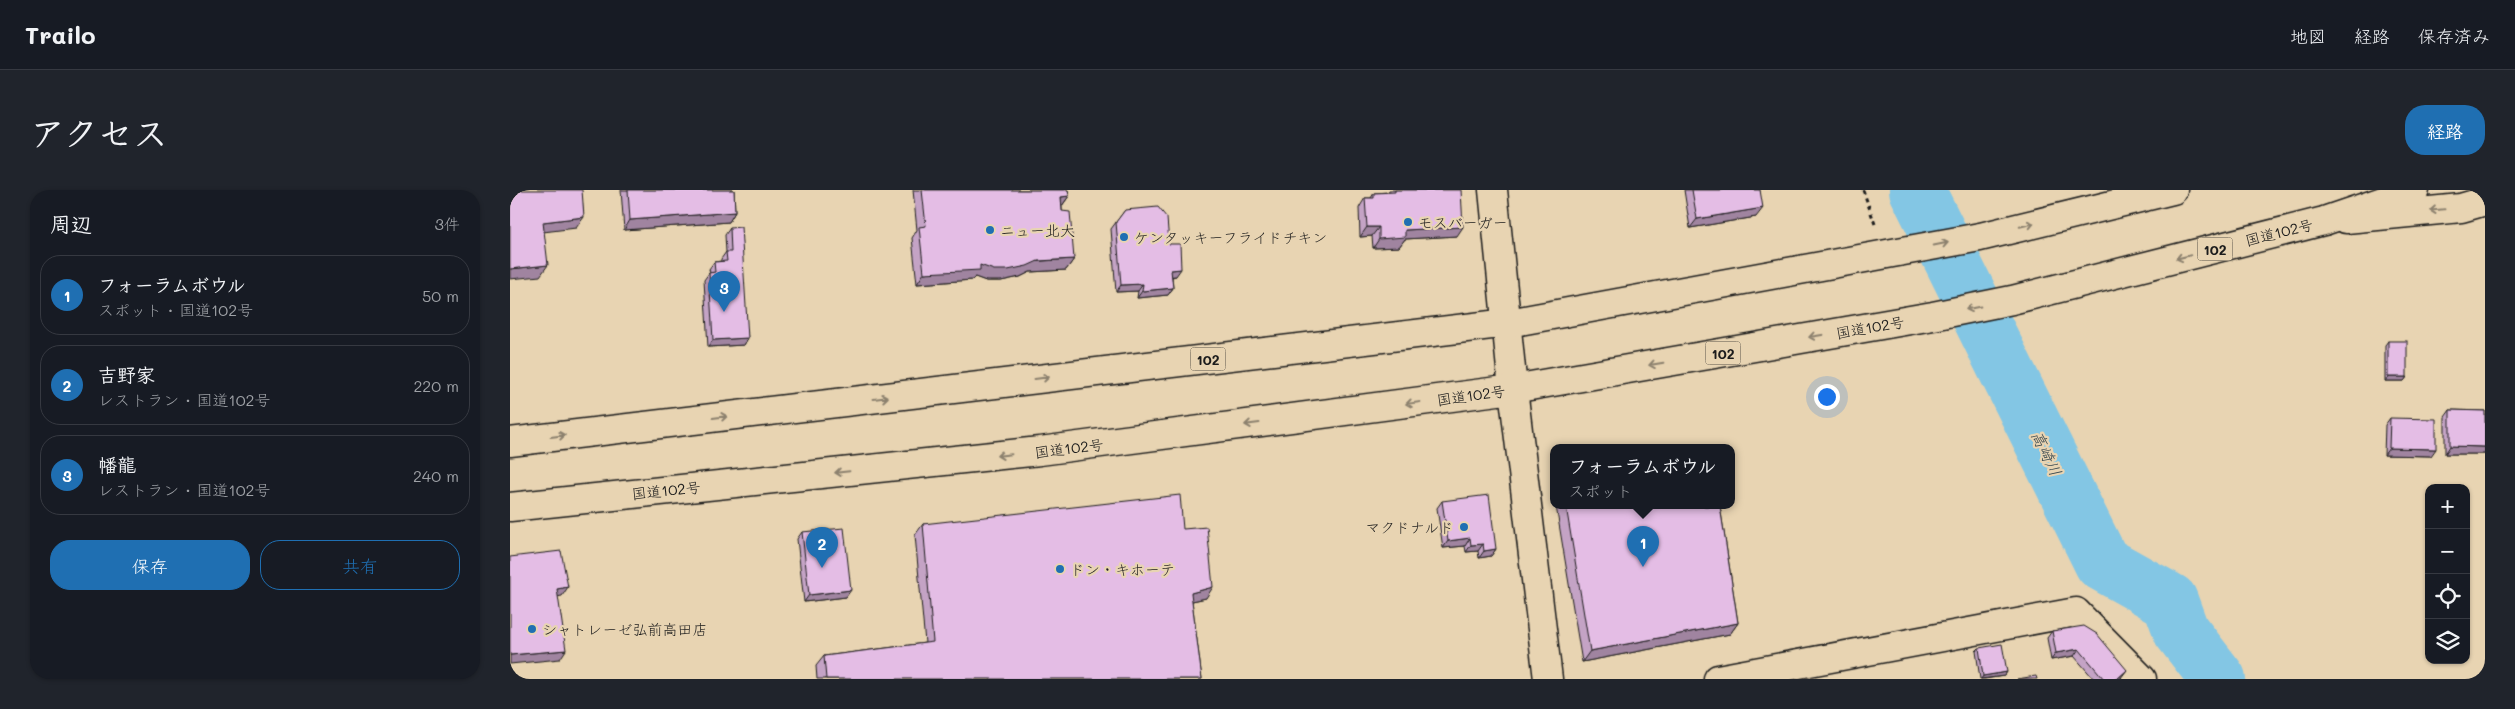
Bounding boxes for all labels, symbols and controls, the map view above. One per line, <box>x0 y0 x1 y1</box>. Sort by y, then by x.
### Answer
text: Trailo <box>25 19 96 50</box>
text: 地図 <box>2290 24 2326 48</box>
text: 経路 <box>2354 24 2390 48</box>
text: 保存済み <box>2418 24 2490 48</box>
button: 経路 <box>2405 105 2485 155</box>
text: アクセス <box>30 109 168 155</box>
one-way arrow <box>2430 206 2446 215</box>
text: 周辺 <box>50 210 92 237</box>
place label: モスバーガー <box>1418 212 1508 232</box>
text: 3件 <box>435 213 460 234</box>
street label: 国道102号 <box>2243 214 2315 250</box>
marker: モスバーガー <box>1402 216 1414 228</box>
one-way arrow <box>2019 219 2035 229</box>
place label: ニュー北大 <box>1000 220 1075 240</box>
marker: ニュー北大 <box>984 224 996 236</box>
place label: ケンタッキーフライドチキン <box>1134 227 1327 247</box>
marker: ケンタッキーフライドチキン <box>1118 231 1130 243</box>
road number: 102 <box>2198 238 2232 260</box>
one-way arrow <box>1933 239 1949 248</box>
one-way arrow <box>2175 253 2191 262</box>
pin: 3 <box>708 271 740 312</box>
text: フォーラムボウル <box>98 272 246 297</box>
text: 1 <box>63 285 71 306</box>
text: 50 m <box>422 285 459 306</box>
text: スポット · 国道102号 <box>98 299 253 320</box>
one-way arrow <box>1965 304 1981 313</box>
street label: 国道102号 <box>1834 311 1906 343</box>
one-way arrow <box>1809 332 1825 342</box>
road number: 102 <box>1706 342 1740 364</box>
road number: 102 <box>1190 347 1226 370</box>
one-way arrow <box>1649 360 1665 370</box>
text: 吉野家 <box>98 362 155 387</box>
one-way arrow <box>1034 373 1050 383</box>
text: 2 <box>63 375 71 396</box>
text: 220 m <box>413 375 459 396</box>
street label: 国道102号 <box>1435 380 1507 410</box>
your location <box>1814 384 1840 410</box>
text: レストラン · 国道102号 <box>98 389 270 410</box>
one-way arrow <box>873 392 889 402</box>
one-way arrow <box>1405 398 1421 408</box>
one-way arrow <box>711 412 727 422</box>
one-way arrow <box>1244 419 1260 429</box>
water label: 高崎川 <box>2027 427 2067 479</box>
one-way arrow <box>550 431 566 441</box>
street label: 国道102号 <box>1033 434 1105 462</box>
popup <box>1550 444 1735 509</box>
one-way arrow <box>996 450 1012 460</box>
text: 幡龍 <box>98 452 136 477</box>
text: フォーラムボウル <box>1569 453 1716 478</box>
text: 3 <box>62 465 72 486</box>
text: 240 m <box>413 465 459 486</box>
one-way arrow <box>835 467 851 477</box>
street label: 国道102号 <box>630 476 702 504</box>
text: レストラン · 国道102号 <box>98 479 270 500</box>
text: スポット <box>1569 480 1633 501</box>
map controls <box>2425 484 2470 664</box>
button: + <box>2425 484 2470 529</box>
place label: マクドナルド <box>1365 517 1454 537</box>
marker: マクドナルド <box>1458 521 1470 533</box>
pin: 1 <box>1627 526 1659 567</box>
pin: 2 <box>806 527 838 568</box>
button: − <box>2425 529 2470 574</box>
button: 保存 <box>50 540 250 590</box>
button: 共有 <box>260 540 460 590</box>
place label: ドン・キホーテ <box>1070 559 1175 579</box>
marker: ドン・キホーテ <box>1054 563 1066 575</box>
button: locate <box>2425 574 2470 619</box>
place label: シャトレーゼ弘前高田店 <box>542 619 708 639</box>
button: layers <box>2425 619 2470 664</box>
marker: シャトレーゼ弘前高田店 <box>526 623 538 635</box>

